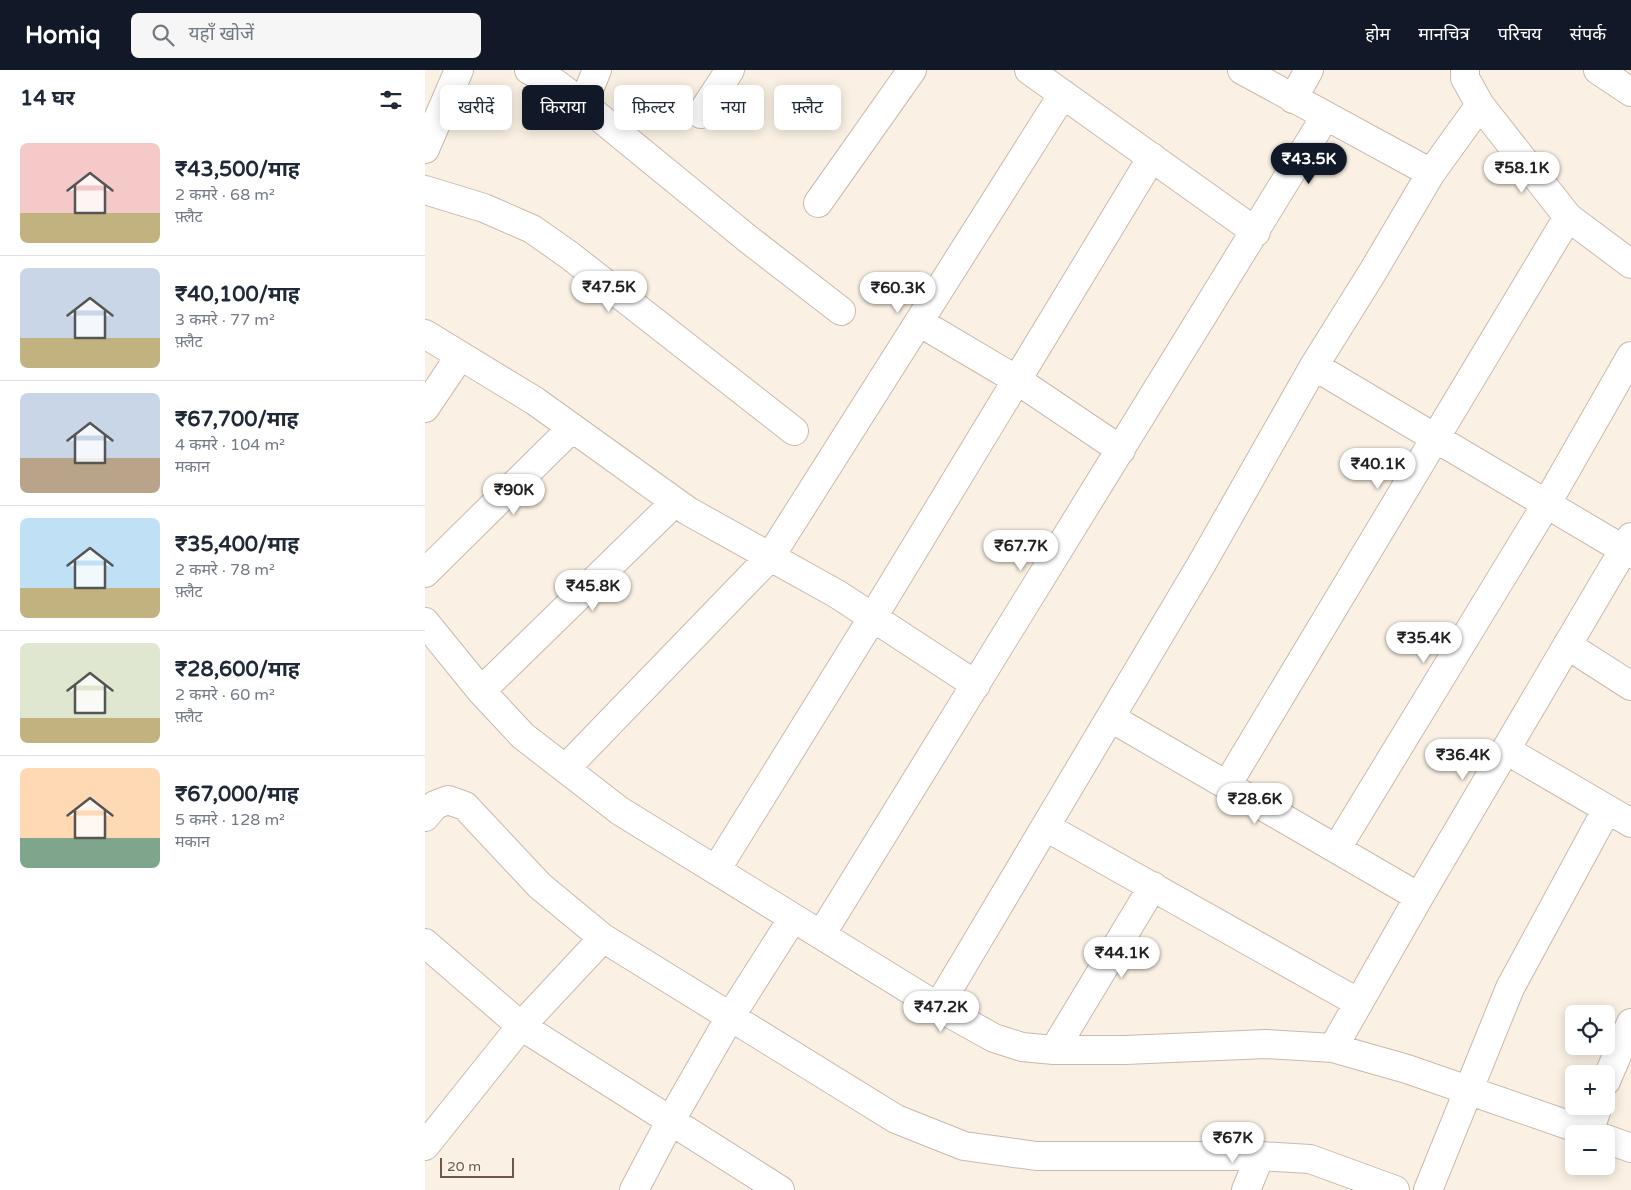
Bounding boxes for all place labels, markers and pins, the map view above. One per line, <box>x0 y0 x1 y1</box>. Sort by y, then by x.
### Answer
pin: ₹43.5K <box>1268 142 1350 185</box>
pin: ₹58.1K <box>1481 152 1563 194</box>
pin: ₹47.5K <box>568 270 650 313</box>
pin: ₹60.3K <box>857 272 939 314</box>
pin: ₹40.1K <box>1337 448 1419 490</box>
pin: ₹90K <box>484 474 544 516</box>
pin: ₹67.7K <box>980 530 1062 572</box>
pin: ₹45.8K <box>552 570 634 612</box>
pin: ₹35.4K <box>1383 622 1465 664</box>
pin: ₹36.4K <box>1422 738 1504 781</box>
pin: ₹28.6K <box>1214 782 1296 825</box>
pin: ₹44.1K <box>1081 936 1163 979</box>
pin: ₹47.2K <box>900 990 982 1033</box>
pin: ₹67K <box>1203 1122 1263 1164</box>

